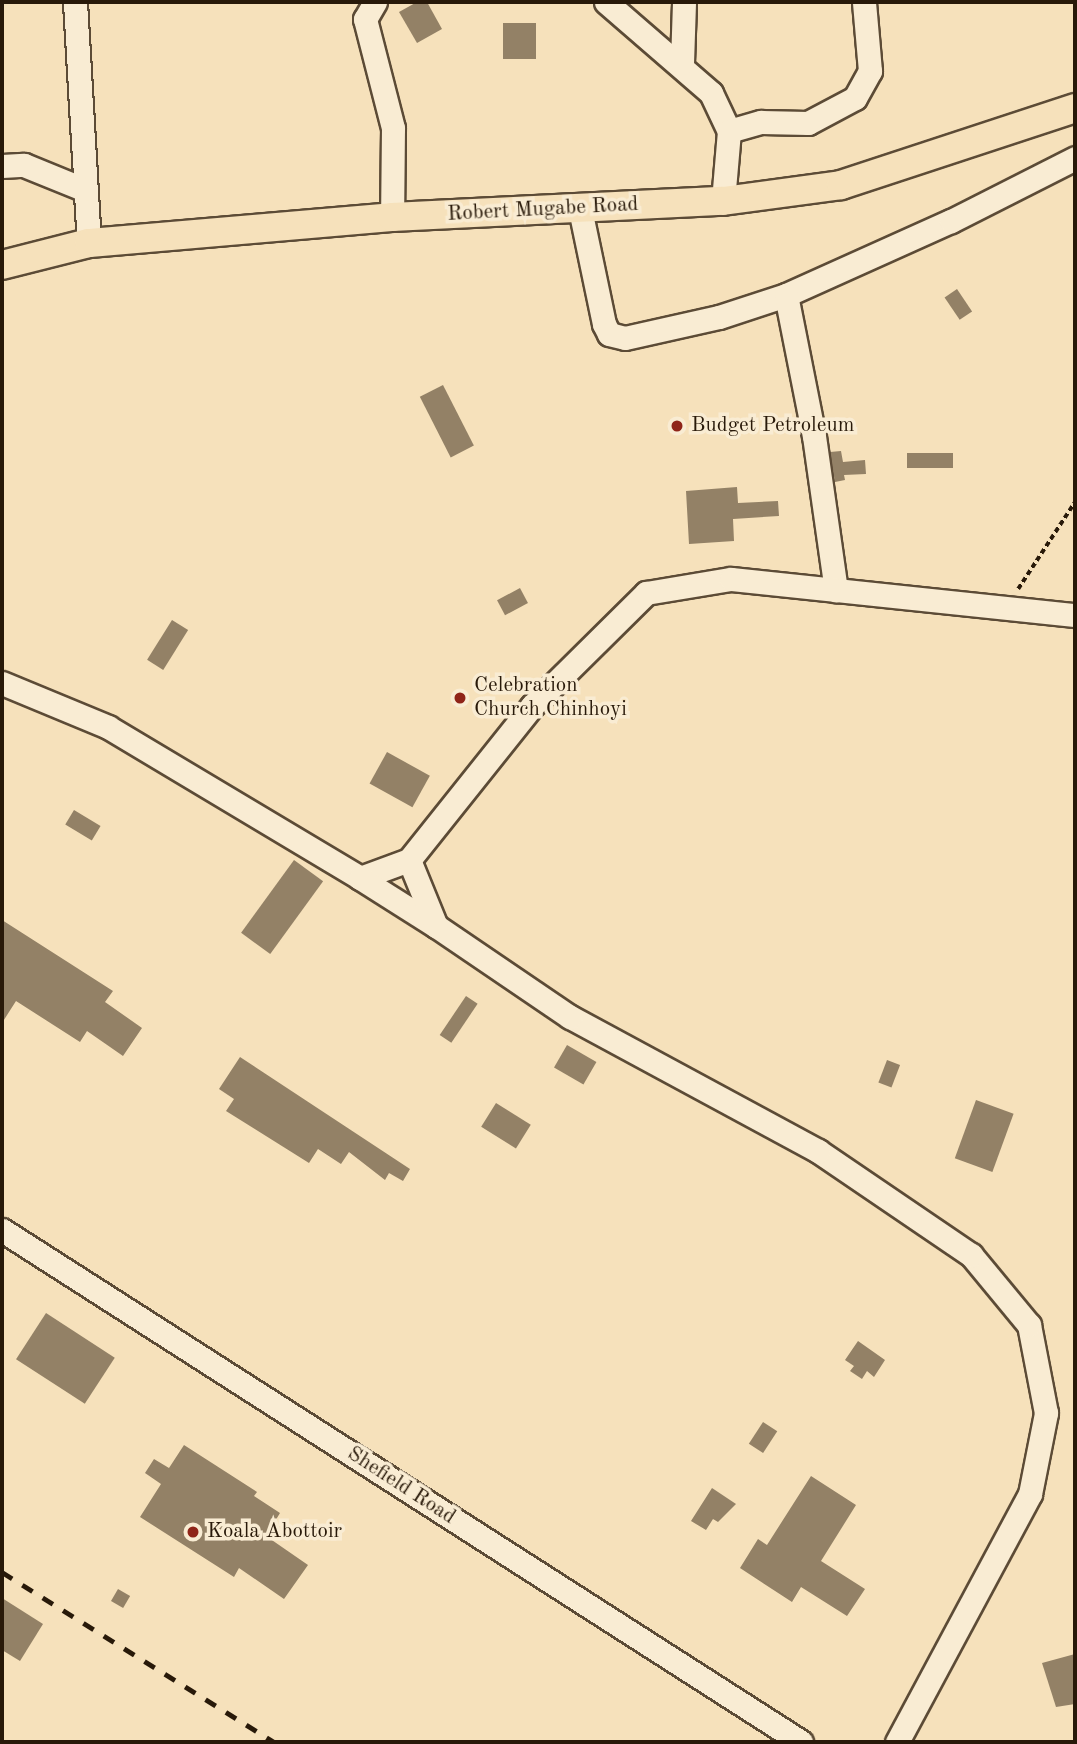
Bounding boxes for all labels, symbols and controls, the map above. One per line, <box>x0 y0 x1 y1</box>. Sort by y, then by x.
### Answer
street label: Robert Mugabe Road <box>447 192 639 228</box>
place label: Budget Petroleum <box>691 413 854 439</box>
marker: Budget Petroleum <box>669 418 685 434</box>
place label: Celebration Church Chinhoyi <box>474 673 627 723</box>
marker: Celebration Church Chinhoyi <box>452 690 468 706</box>
street label: Shefield Road <box>342 1442 460 1530</box>
place label: Koala Abottoir <box>207 1519 342 1545</box>
marker: Koala Abottoir <box>185 1524 201 1540</box>

